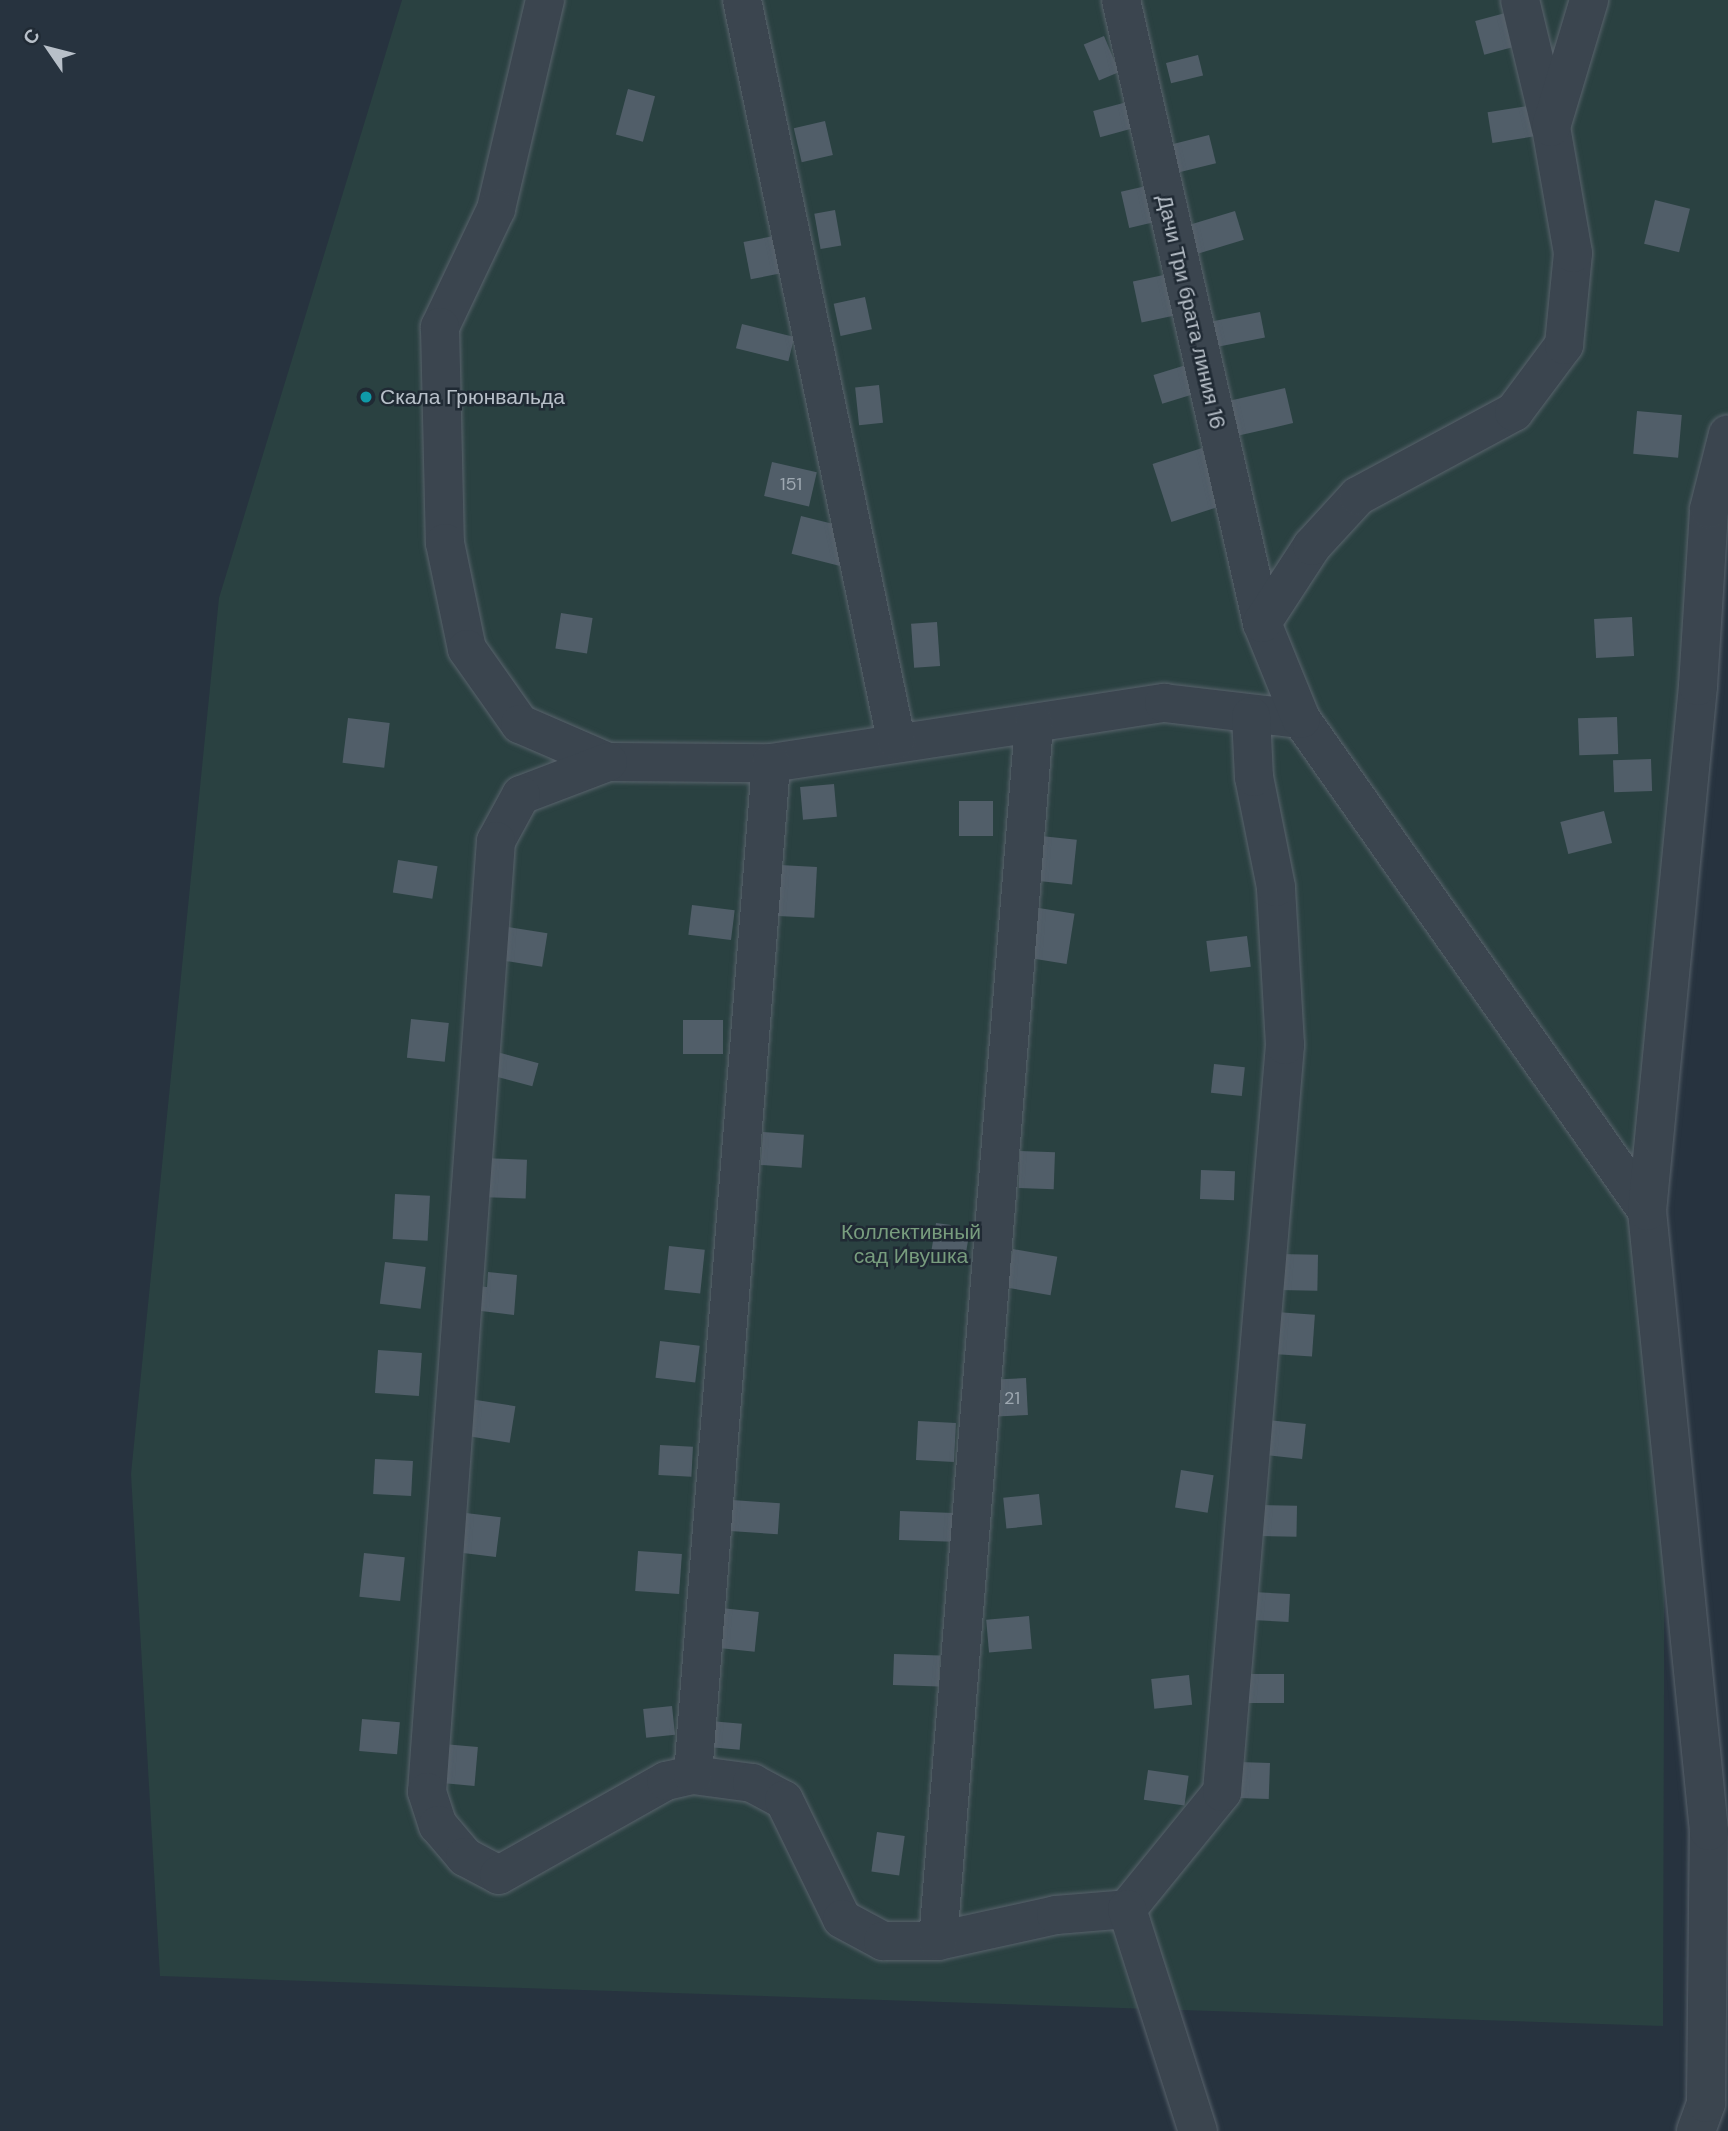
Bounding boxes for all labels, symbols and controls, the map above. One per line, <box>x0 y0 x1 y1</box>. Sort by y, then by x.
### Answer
north arrow <box>14 14 84 84</box>
text: С <box>17 24 46 49</box>
street label: Дачи Три брата линия 16 <box>1152 192 1230 432</box>
place label: Скала Грюнвальда <box>380 384 565 410</box>
marker: Скала Грюнвальда <box>358 389 374 405</box>
house number: 151 <box>780 473 802 495</box>
park label: Коллективный сад Ивушка <box>841 1219 981 1269</box>
house number: 21 <box>1004 1387 1020 1409</box>

